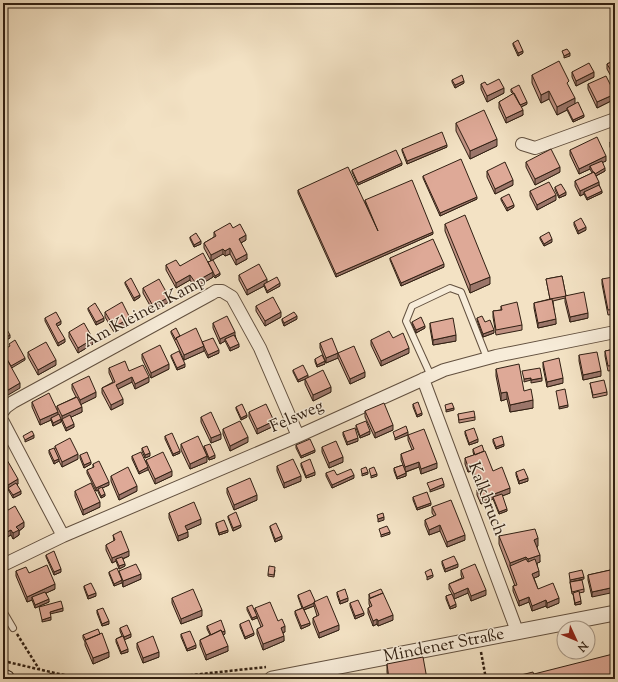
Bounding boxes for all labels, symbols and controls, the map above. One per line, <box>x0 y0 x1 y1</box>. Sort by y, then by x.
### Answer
street label: Am Kleinen Kamp <box>79 269 211 355</box>
street label: Felsweg <box>266 394 328 440</box>
street label: Kalkbruch <box>461 459 511 539</box>
north arrow <box>556 620 596 660</box>
street label: Mindener Straße <box>382 623 506 669</box>
text: N <box>574 637 592 655</box>

